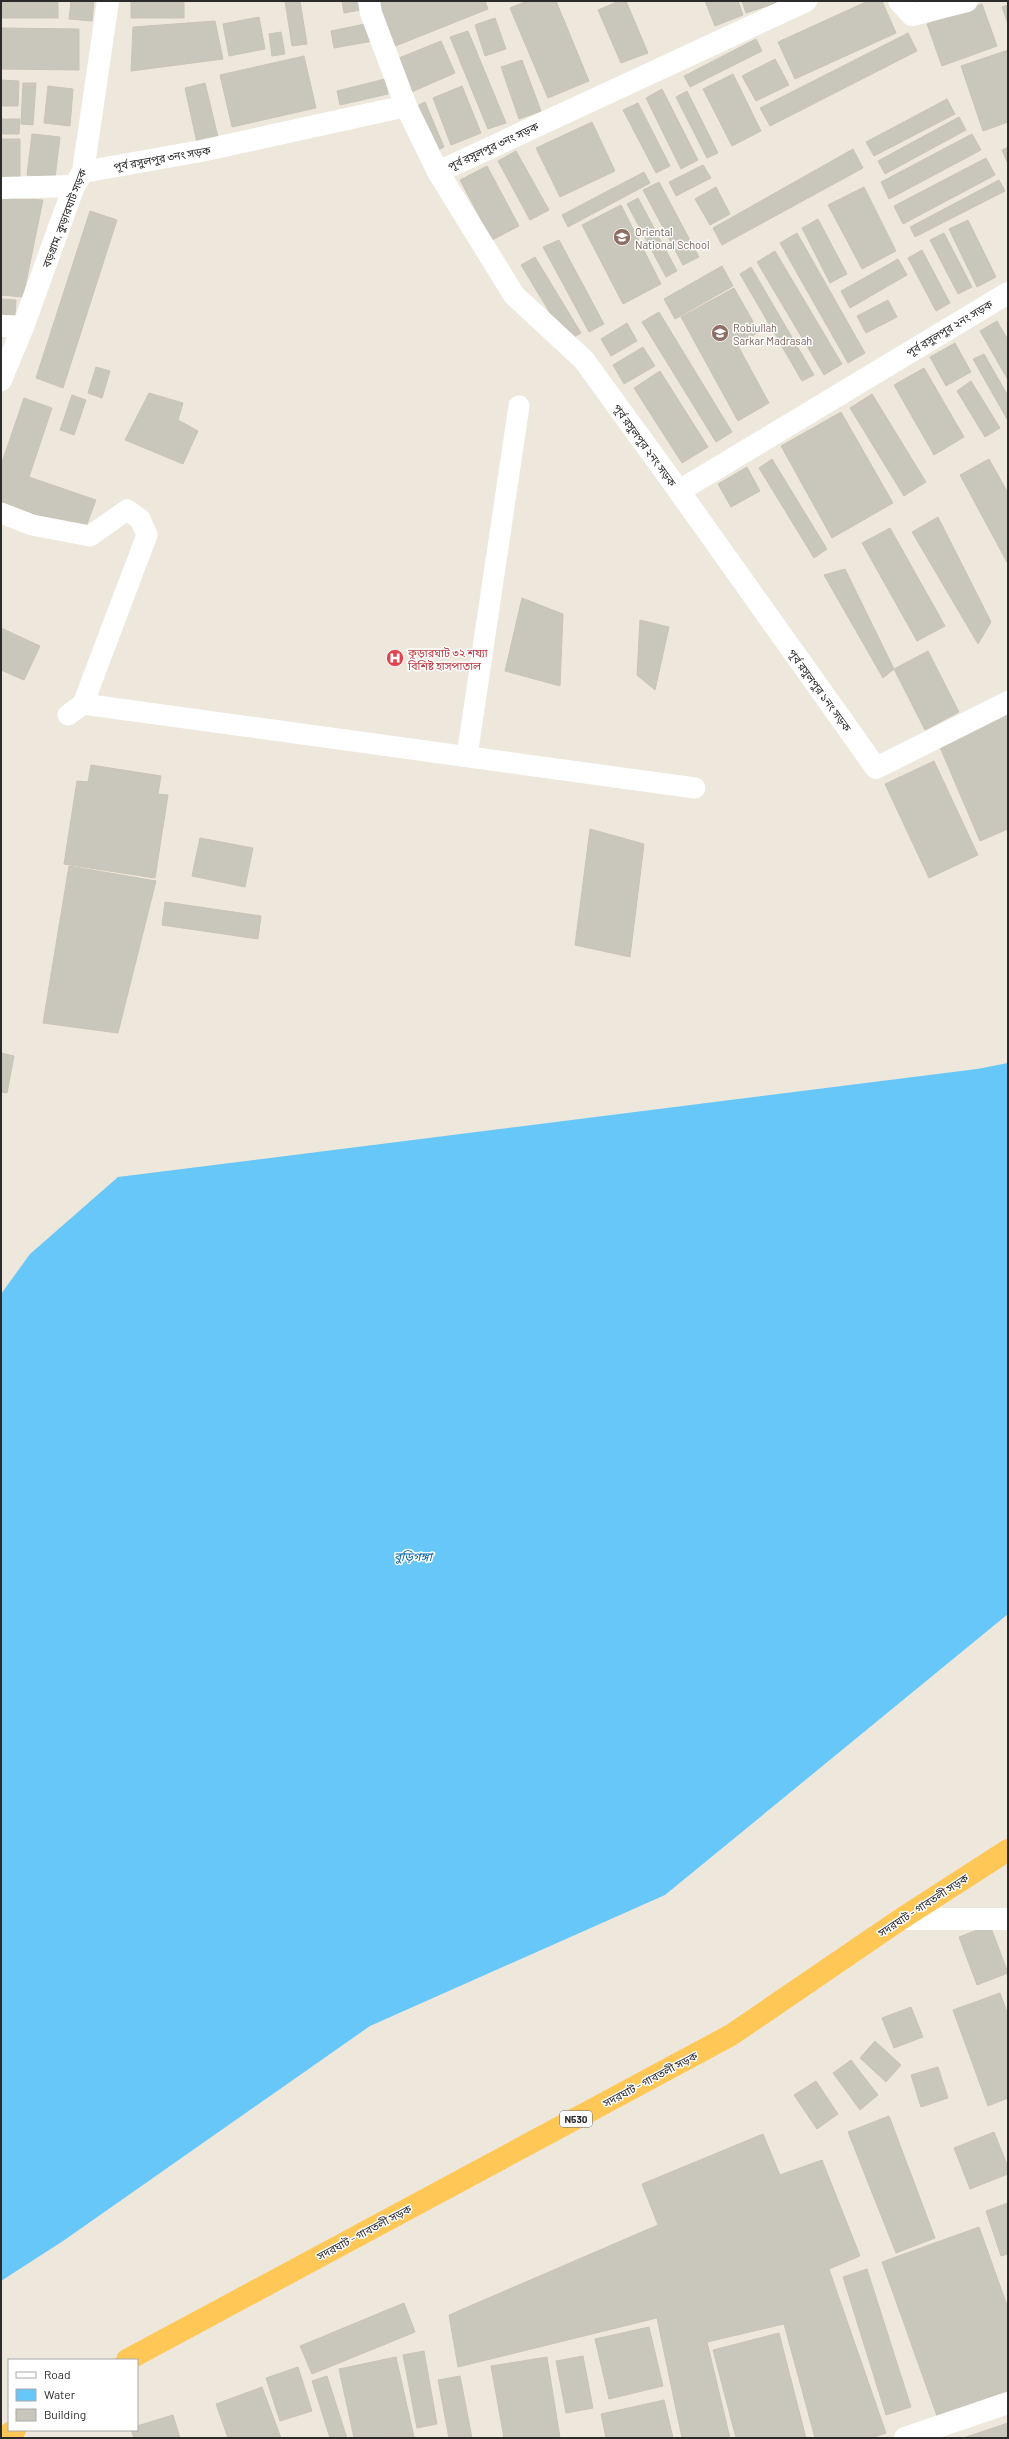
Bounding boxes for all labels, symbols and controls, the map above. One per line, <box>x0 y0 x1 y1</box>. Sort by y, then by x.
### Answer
street label: পূর্ব রসুলপুর ৩নং সড়ক <box>446 119 541 174</box>
street label: পূর্ব রসুলপুর ৩নং সড়ক <box>112 143 212 174</box>
street label: বড়গ্রাম, কুড়ারঘাট সড়ক <box>39 167 90 270</box>
place label: Oriental National School <box>635 225 710 251</box>
school or university icon: Oriental National School <box>612 227 632 247</box>
street label: পূর্ব রসুলপুর ২নং সড়ক <box>903 297 995 360</box>
place label: Robiullah Sarkar Madrasah <box>733 321 812 347</box>
school or university icon: Robiullah Sarkar Madrasah <box>710 323 730 343</box>
street label: পূর্ব রসুলপুর ২নং সড়ক <box>610 401 679 489</box>
place label: কুড়ারঘাট ৩২ শয্যা বিশিষ্ট হাসপাতাল <box>407 646 489 672</box>
street label: পূর্ব রসুলপুর ১নং সড়ক <box>785 646 854 734</box>
hospital icon: কুড়ারঘাট ৩২ শয্যা বিশিষ্ট হাসপাতাল <box>385 648 405 668</box>
water label: বুড়িগঙ্গা <box>394 1549 435 1564</box>
street label: সদরঘাট - গাবতলী সড়ক <box>875 1871 971 1940</box>
street label: সদরঘাট - গাবতলী সড়ক <box>600 2049 700 2110</box>
road number: N530 <box>560 2111 592 2127</box>
street label: সদরঘাট - গাবতলী সড়ক <box>314 2202 414 2263</box>
legend <box>8 2359 138 2431</box>
text: Road <box>44 2367 71 2381</box>
text: Water <box>44 2387 76 2401</box>
text: Building <box>44 2407 86 2421</box>

